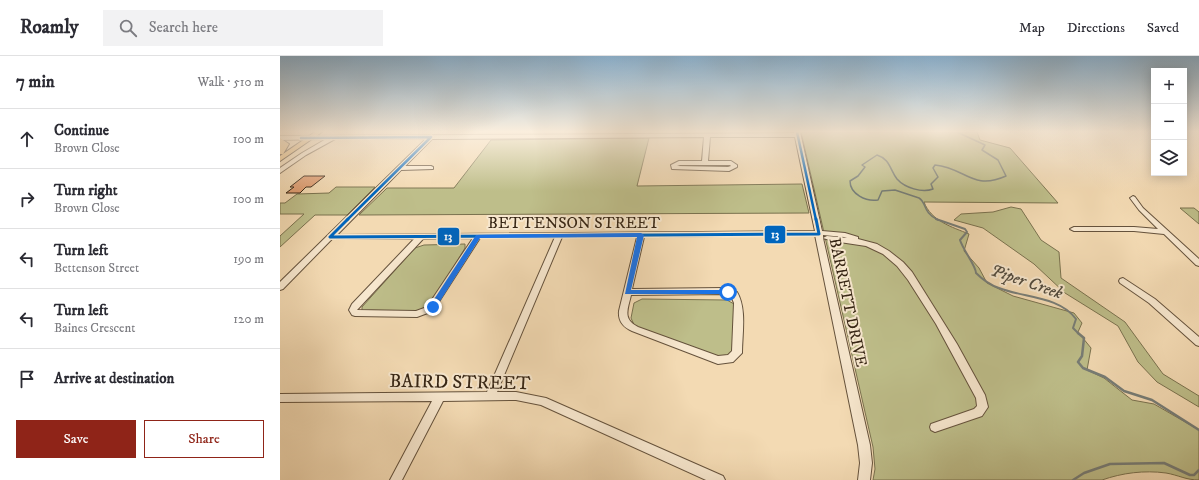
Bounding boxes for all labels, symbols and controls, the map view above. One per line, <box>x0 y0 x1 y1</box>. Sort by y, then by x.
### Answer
search box <box>103 10 383 46</box>
text: Roamly <box>20 16 79 39</box>
icon: search <box>117 17 139 39</box>
text: Search here <box>149 18 218 37</box>
text: Map <box>1019 19 1045 37</box>
text: Directions <box>1067 19 1125 37</box>
text: Saved <box>1147 19 1179 37</box>
map controls <box>1151 68 1187 176</box>
button: + <box>1151 68 1187 104</box>
text: 7 min <box>16 71 55 93</box>
text: Walk · 510 m <box>198 74 264 90</box>
button: − <box>1151 104 1187 140</box>
text: Continue <box>54 121 109 140</box>
icon: ahead <box>16 128 38 150</box>
text: 100 m <box>233 131 264 147</box>
text: Brown Close <box>54 140 120 156</box>
button: layers <box>1151 140 1187 176</box>
text: Turn right <box>54 181 117 200</box>
icon: right <box>16 188 38 210</box>
text: 100 m <box>233 191 264 207</box>
text: Brown Close <box>54 200 120 216</box>
street label: BETTENSON STREET <box>488 213 660 233</box>
line badge: 13 <box>764 225 786 244</box>
line badge: 13 <box>437 227 460 246</box>
text: 13 <box>771 228 779 242</box>
text: 13 <box>444 230 452 244</box>
street label: BARRETT DRIVE <box>825 236 871 369</box>
text: Turn left <box>54 241 108 260</box>
icon: left <box>16 248 38 270</box>
text: 190 m <box>233 251 264 267</box>
water label: Piper Creek <box>988 259 1067 305</box>
text: Bettenson Street <box>54 260 139 276</box>
route start <box>719 283 737 301</box>
route end <box>424 298 442 316</box>
text: Turn left <box>54 301 108 320</box>
icon: left <box>16 308 38 330</box>
text: 120 m <box>233 311 264 327</box>
text: Baines Crescent <box>54 320 135 336</box>
icon: arrive <box>16 368 38 390</box>
text: Arrive at destination <box>54 369 174 388</box>
street label: BAIRD STREET <box>389 370 531 395</box>
button: Save <box>16 420 136 458</box>
button: Share <box>144 420 264 458</box>

